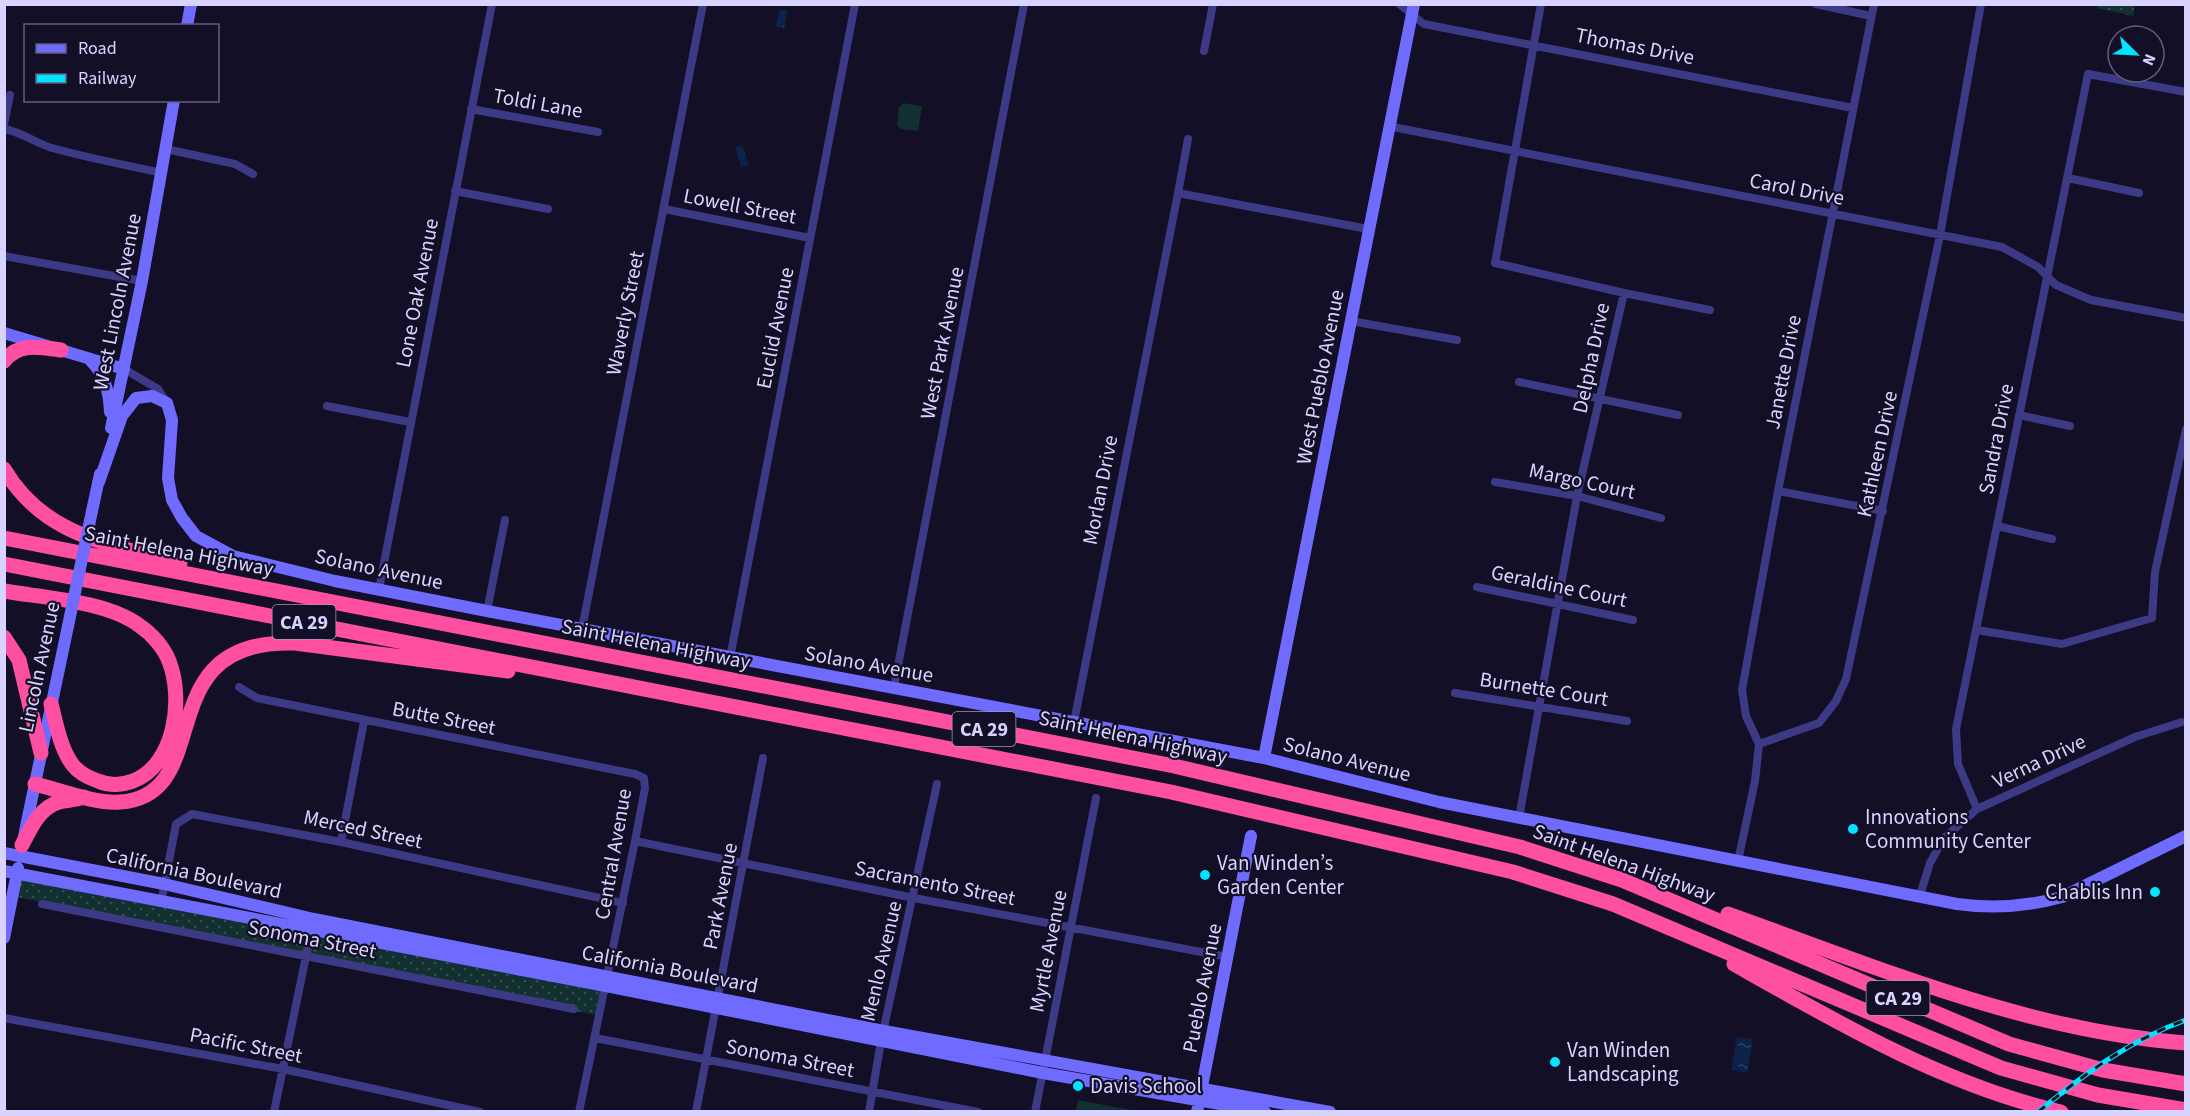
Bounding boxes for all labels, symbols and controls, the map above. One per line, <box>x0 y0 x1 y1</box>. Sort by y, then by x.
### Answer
street label: Thomas Drive <box>1573 20 1697 72</box>
legend <box>24 24 219 102</box>
north arrow <box>2106 24 2166 84</box>
text: Road <box>78 36 117 61</box>
text: N <box>2137 50 2161 69</box>
text: Railway <box>78 66 137 91</box>
street label: Toldi Lane <box>491 80 585 126</box>
street label: Carol Drive <box>1747 165 1847 213</box>
street label: Lowell Street <box>681 180 799 232</box>
street label: West Lincoln Avenue <box>85 211 149 393</box>
street label: Lone Oak Avenue <box>388 216 446 370</box>
street label: Waverly Street <box>598 248 652 378</box>
street label: West Park Avenue <box>913 264 971 422</box>
street label: Euclid Avenue <box>749 265 801 391</box>
street label: West Pueblo Avenue <box>1288 287 1352 467</box>
street label: Delpha Drive <box>1565 300 1617 416</box>
street label: Janette Drive <box>1757 312 1809 432</box>
street label: Sandra Drive <box>1971 381 2021 497</box>
street label: Kathleen Drive <box>1849 388 1905 520</box>
street label: Morlan Drive <box>1075 433 1125 547</box>
street label: Margo Court <box>1526 455 1638 507</box>
street label: Saint Helena Highway <box>82 518 276 584</box>
street label: Solano Avenue <box>312 541 446 597</box>
street label: Geraldine Court <box>1488 557 1630 615</box>
street label: Lincoln Avenue <box>10 599 68 735</box>
road number: CA 29 <box>272 605 336 639</box>
street label: Saint Helena Highway <box>559 611 753 677</box>
street label: Solano Avenue <box>802 638 936 690</box>
street label: Burnette Court <box>1477 664 1611 714</box>
street label: Butte Street <box>390 693 498 743</box>
street label: Saint Helena Highway <box>1036 702 1230 772</box>
road number: CA 29 <box>952 712 1016 746</box>
street label: Verna Drive <box>1987 726 2091 796</box>
street label: Solano Avenue <box>1280 729 1414 789</box>
street label: Central Avenue <box>587 786 639 922</box>
street label: Merced Street <box>301 802 425 856</box>
place label: Innovations Community Center <box>1865 802 2031 856</box>
street label: Saint Helena Highway <box>1529 816 1720 910</box>
marker: Innovations Community Center <box>1846 822 1860 836</box>
street label: California Boulevard <box>103 840 285 906</box>
street label: Park Avenue <box>695 840 745 952</box>
place label: Van Winden’s Garden Center <box>1217 848 1344 902</box>
street label: Sacramento Street <box>852 853 1018 913</box>
marker: Van Winden’s Garden Center <box>1198 868 1212 882</box>
place label: Chablis Inn <box>2045 877 2143 907</box>
marker: Chablis Inn <box>2148 885 2162 899</box>
street label: Myrtle Avenue <box>1021 887 1075 1015</box>
street label: Menlo Avenue <box>853 898 909 1024</box>
street label: Sonoma Street <box>245 912 379 966</box>
street label: Pueblo Avenue <box>1175 921 1229 1055</box>
street label: California Boulevard <box>579 937 761 1001</box>
road number: CA 29 <box>1866 981 1930 1015</box>
street label: Pacific Street <box>187 1019 305 1071</box>
street label: Sonoma Street <box>723 1031 857 1085</box>
place label: Van Winden Landscaping <box>1567 1035 1679 1089</box>
marker: Van Winden Landscaping <box>1548 1055 1562 1069</box>
place label: Davis School <box>1090 1071 1202 1101</box>
marker: Davis School <box>1071 1079 1085 1093</box>

